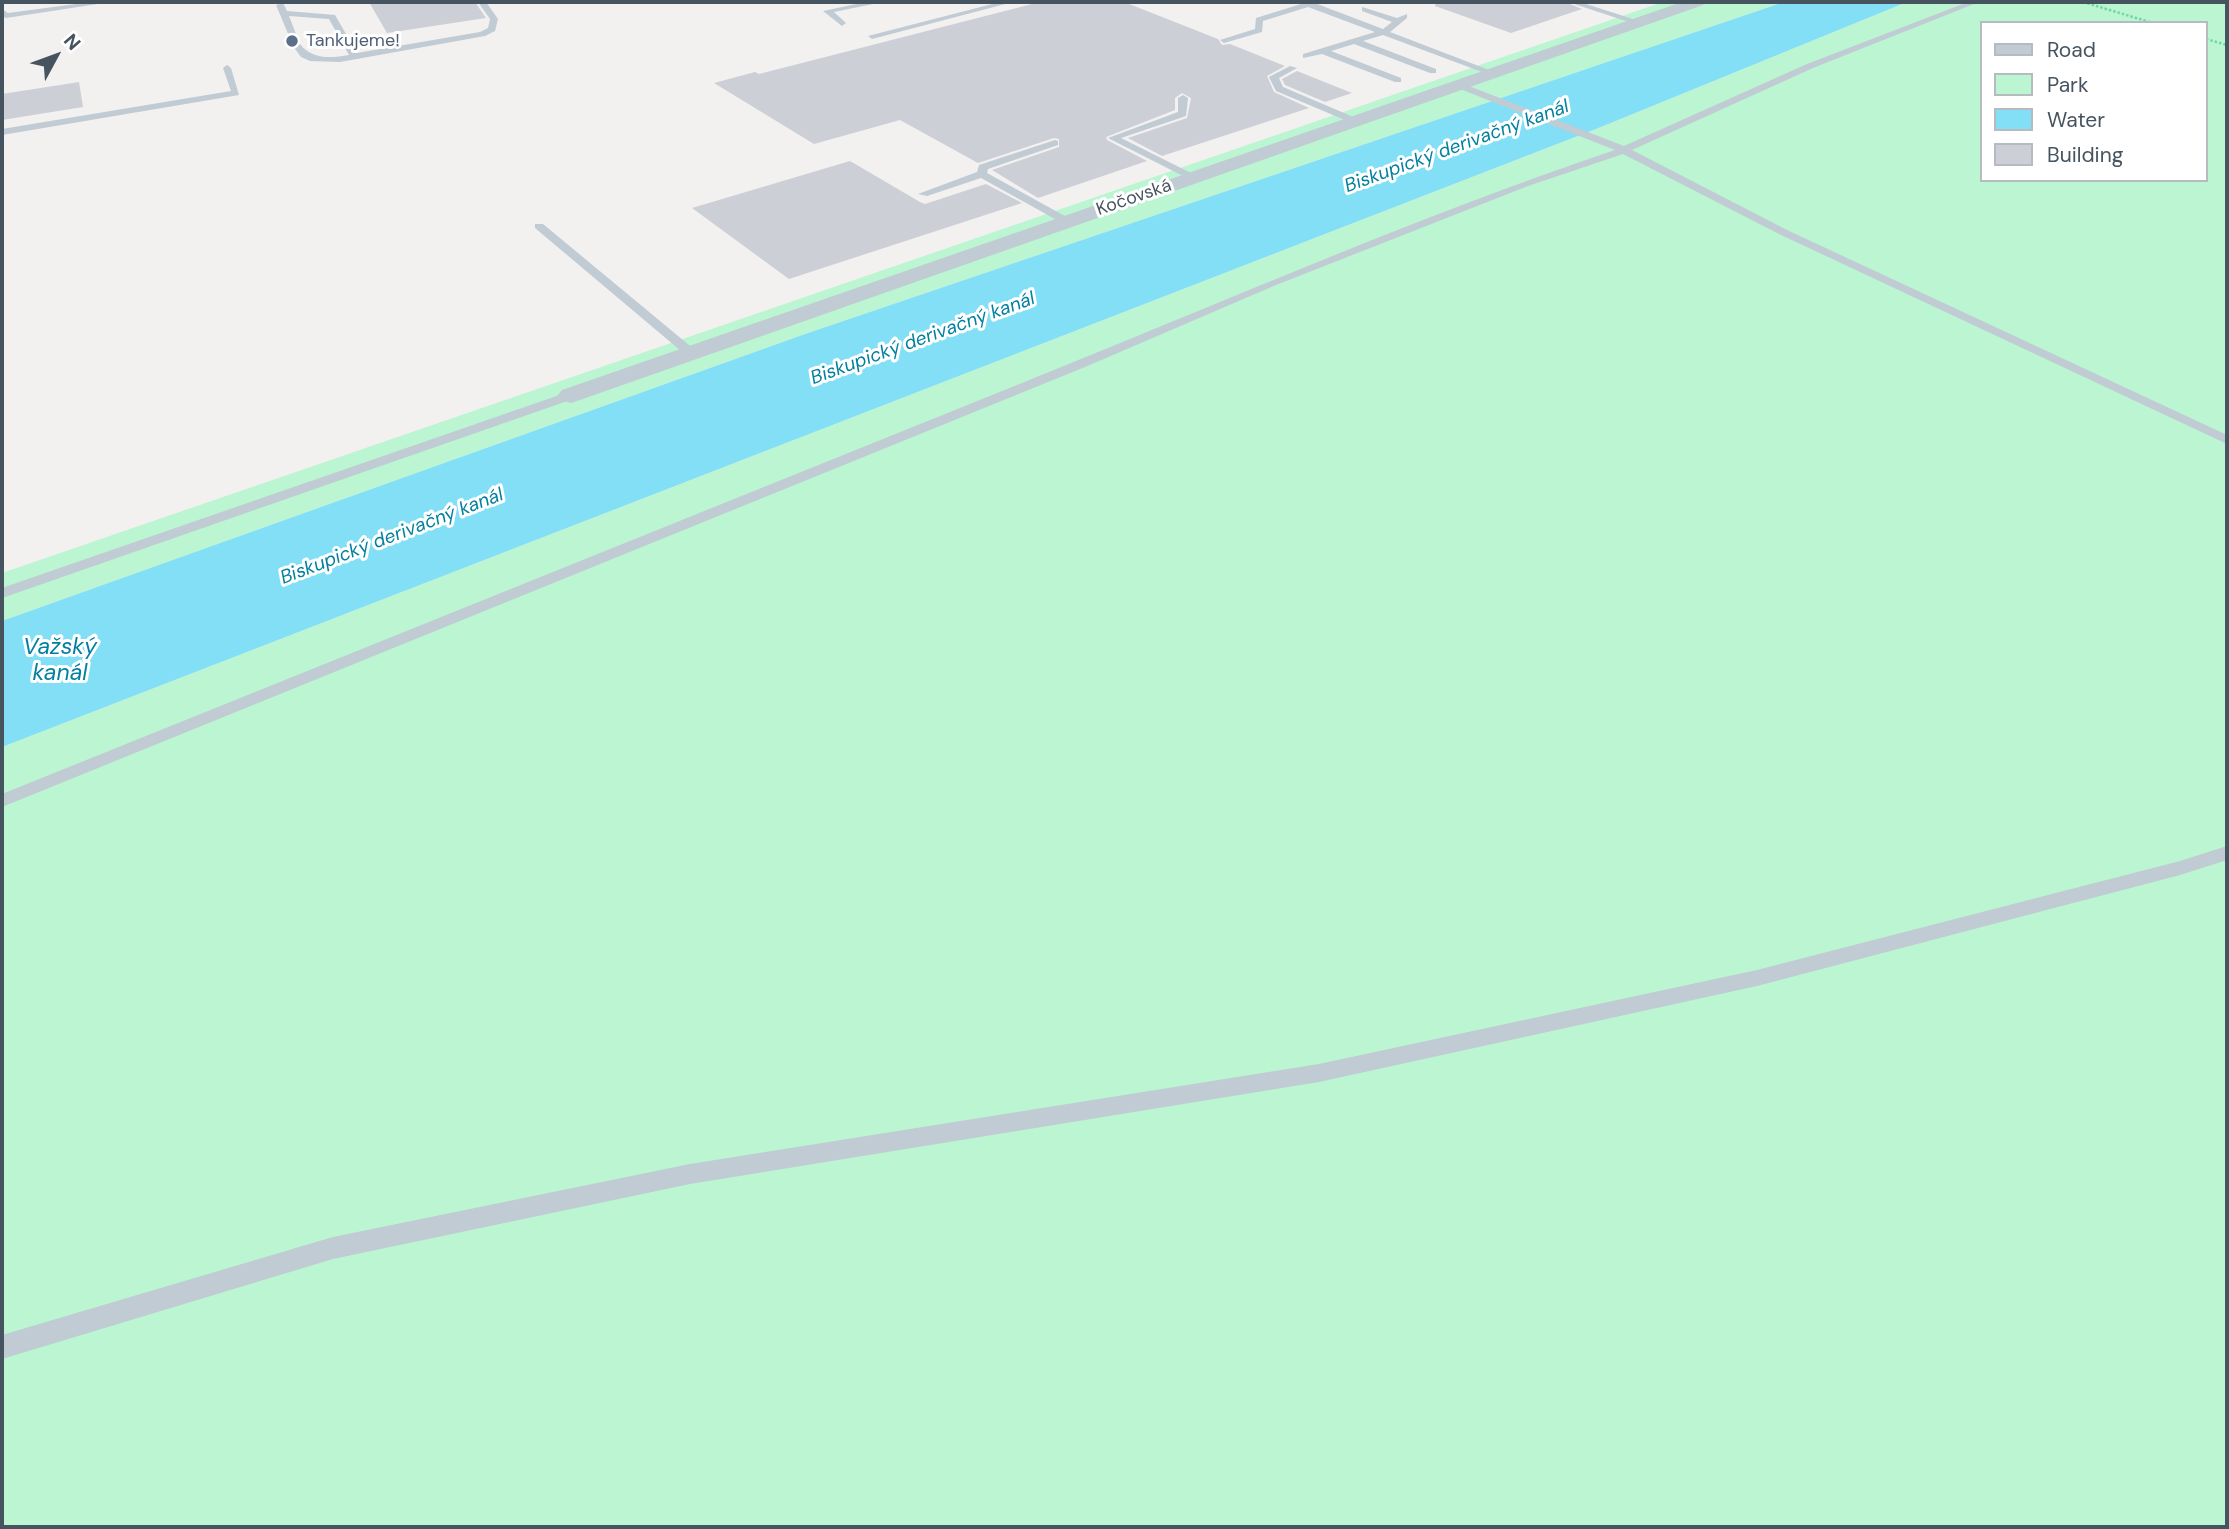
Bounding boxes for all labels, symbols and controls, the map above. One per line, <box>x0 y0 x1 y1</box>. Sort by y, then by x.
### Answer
north arrow <box>21 21 91 91</box>
legend <box>1980 21 2208 182</box>
text: N <box>58 28 86 55</box>
place label: Tankujeme! <box>306 30 400 52</box>
marker: Tankujeme! <box>284 33 300 49</box>
text: Road <box>2047 36 2096 64</box>
text: Park <box>2047 71 2088 99</box>
water label: Biskupický derivačný kanál <box>1342 96 1572 198</box>
text: Water <box>2047 106 2105 134</box>
text: Building <box>2047 141 2123 169</box>
street label: Kočovská <box>1094 175 1174 221</box>
water label: Biskupický derivačný kanál <box>808 288 1038 390</box>
water label: Biskupický derivačný kanál <box>277 484 507 590</box>
water label: Važský kanál <box>23 634 97 688</box>

